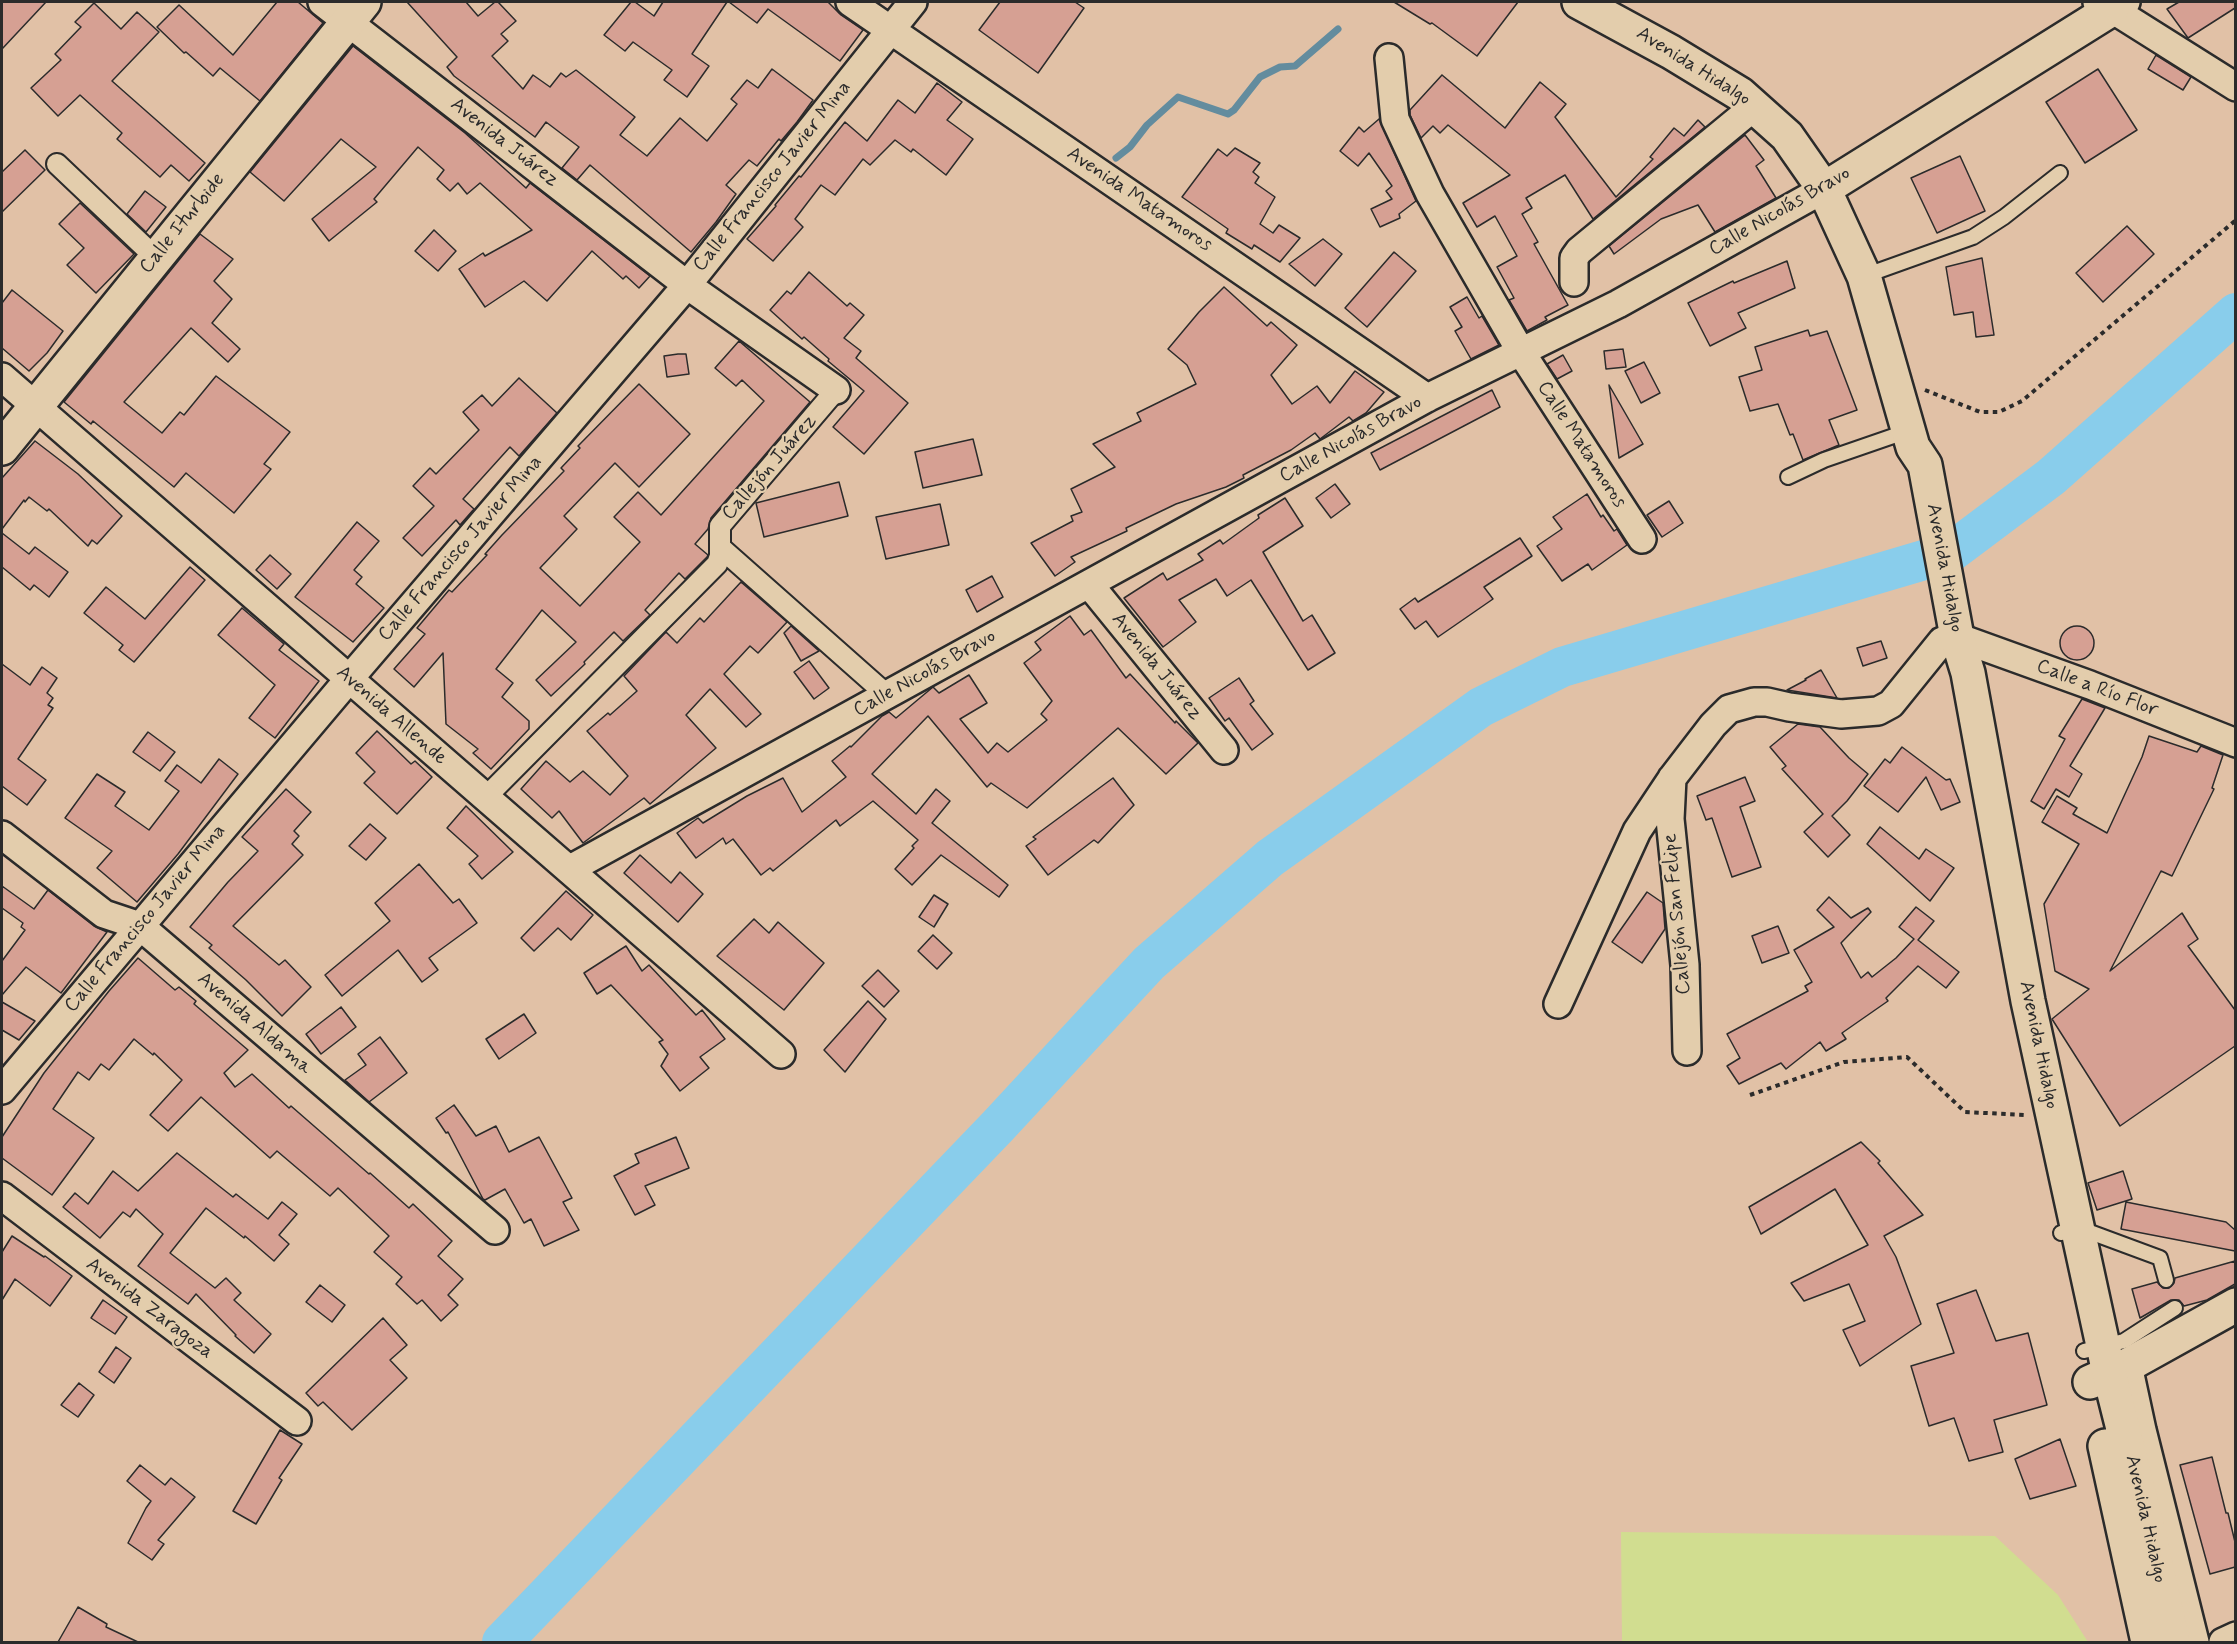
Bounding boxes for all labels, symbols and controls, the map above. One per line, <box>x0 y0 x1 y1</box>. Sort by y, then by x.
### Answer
street label: Avenida Hidalgo <box>1631 22 1755 112</box>
street label: Calle Francisco Javier Mina <box>689 77 857 277</box>
street label: Avenida Juárez <box>445 93 563 193</box>
street label: Avenida Matamoros <box>1062 142 1216 258</box>
street label: Calle Nicolás Bravo <box>1705 162 1855 262</box>
street label: Calle Iturbide <box>135 169 231 279</box>
street label: Calle Matamoros <box>1531 377 1631 513</box>
street label: Calle Nicolás Bravo <box>1276 391 1426 489</box>
street label: Callejón Juárez <box>718 410 822 526</box>
street label: Calle Francisco Javier Mina <box>374 451 548 647</box>
street label: Avenida Hidalgo <box>1920 502 1968 634</box>
street label: Avenida Juárez <box>1105 608 1207 726</box>
street label: Calle Nicolás Bravo <box>850 625 1000 723</box>
street label: Calle a Río Flor <box>2033 655 2161 723</box>
street label: Avenida Allende <box>331 661 451 771</box>
street label: Calle Francisco Javier Mina <box>60 820 232 1018</box>
street label: Callejón San Felipe <box>1659 832 1697 996</box>
street label: Avenida Aldama <box>192 968 316 1080</box>
street label: Avenida Hidalgo <box>2013 979 2063 1111</box>
street label: Avenida Zaragoza <box>80 1253 218 1365</box>
street label: Avenida Hidalgo <box>2119 1453 2171 1585</box>

